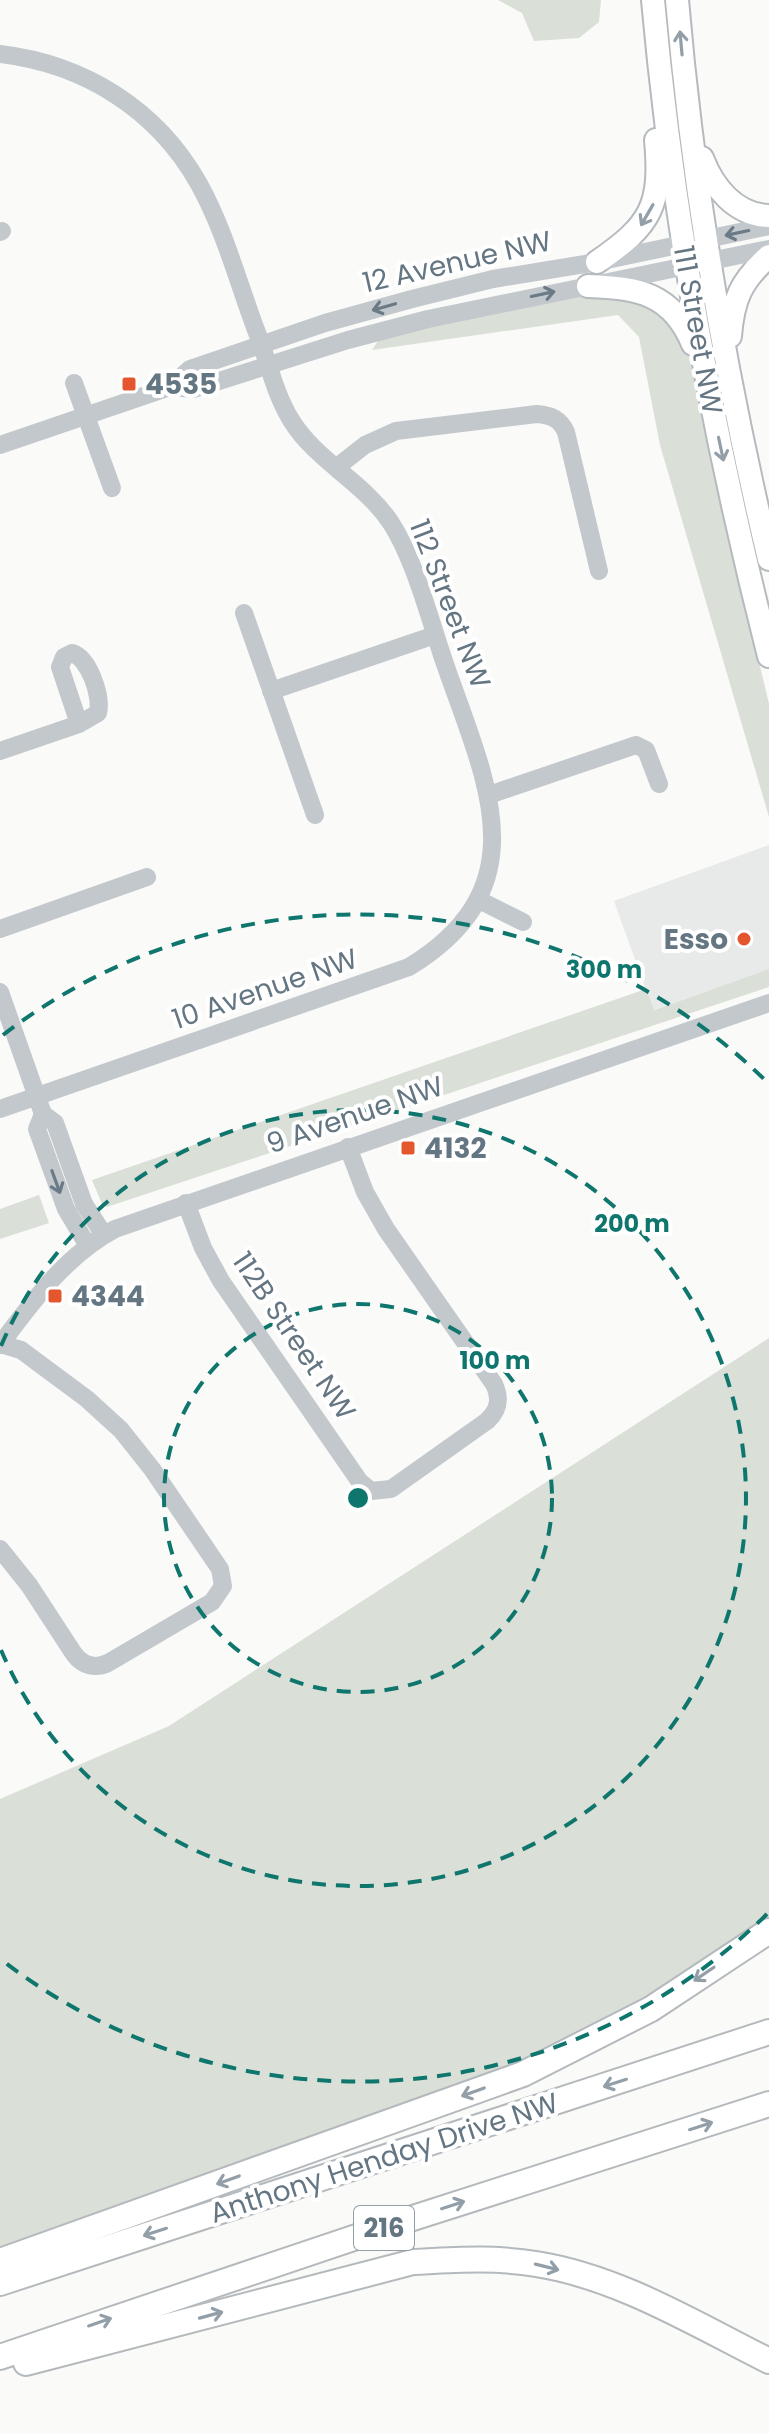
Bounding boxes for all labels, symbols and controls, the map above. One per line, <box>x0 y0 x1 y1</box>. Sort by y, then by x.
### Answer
one-way arrow <box>673 31 688 57</box>
one-way arrow <box>639 203 655 226</box>
street label: 12 Avenue NW <box>359 221 555 303</box>
one-way arrow <box>725 226 750 241</box>
street label: 111 Street NW <box>664 242 732 418</box>
one-way arrow <box>530 286 555 301</box>
one-way arrow <box>371 300 397 315</box>
place label: 4535 <box>145 365 217 404</box>
marker: 4535 <box>120 375 138 393</box>
one-way arrow <box>714 436 729 461</box>
street label: 112 Street NW <box>400 514 500 694</box>
place label: Esso <box>664 920 728 959</box>
marker: Esso <box>735 930 753 948</box>
street label: 10 Avenue NW <box>167 939 363 1039</box>
text: 300 m <box>566 953 642 986</box>
street label: 9 Avenue NW <box>261 1066 449 1164</box>
place label: 4132 <box>424 1129 486 1168</box>
marker: 4132 <box>399 1139 417 1157</box>
one-way arrow <box>50 1169 64 1194</box>
text: 200 m <box>594 1207 670 1240</box>
street label: 112B Street NW <box>223 1244 365 1428</box>
place label: 4344 <box>71 1277 145 1316</box>
marker: 4344 <box>46 1287 64 1305</box>
text: 100 m <box>460 1344 530 1377</box>
centre of rings <box>344 1484 372 1512</box>
one-way arrow <box>693 1967 716 1983</box>
one-way arrow <box>603 2076 628 2091</box>
street label: Anthony Henday Drive NW <box>205 2083 563 2233</box>
one-way arrow <box>461 2086 486 2100</box>
one-way arrow <box>688 2118 713 2132</box>
one-way arrow <box>217 2174 241 2188</box>
one-way arrow <box>440 2197 466 2212</box>
road number: 216 <box>354 2206 414 2250</box>
one-way arrow <box>142 2226 167 2241</box>
one-way arrow <box>534 2260 560 2275</box>
one-way arrow <box>198 2307 223 2322</box>
one-way arrow <box>88 2314 113 2329</box>

